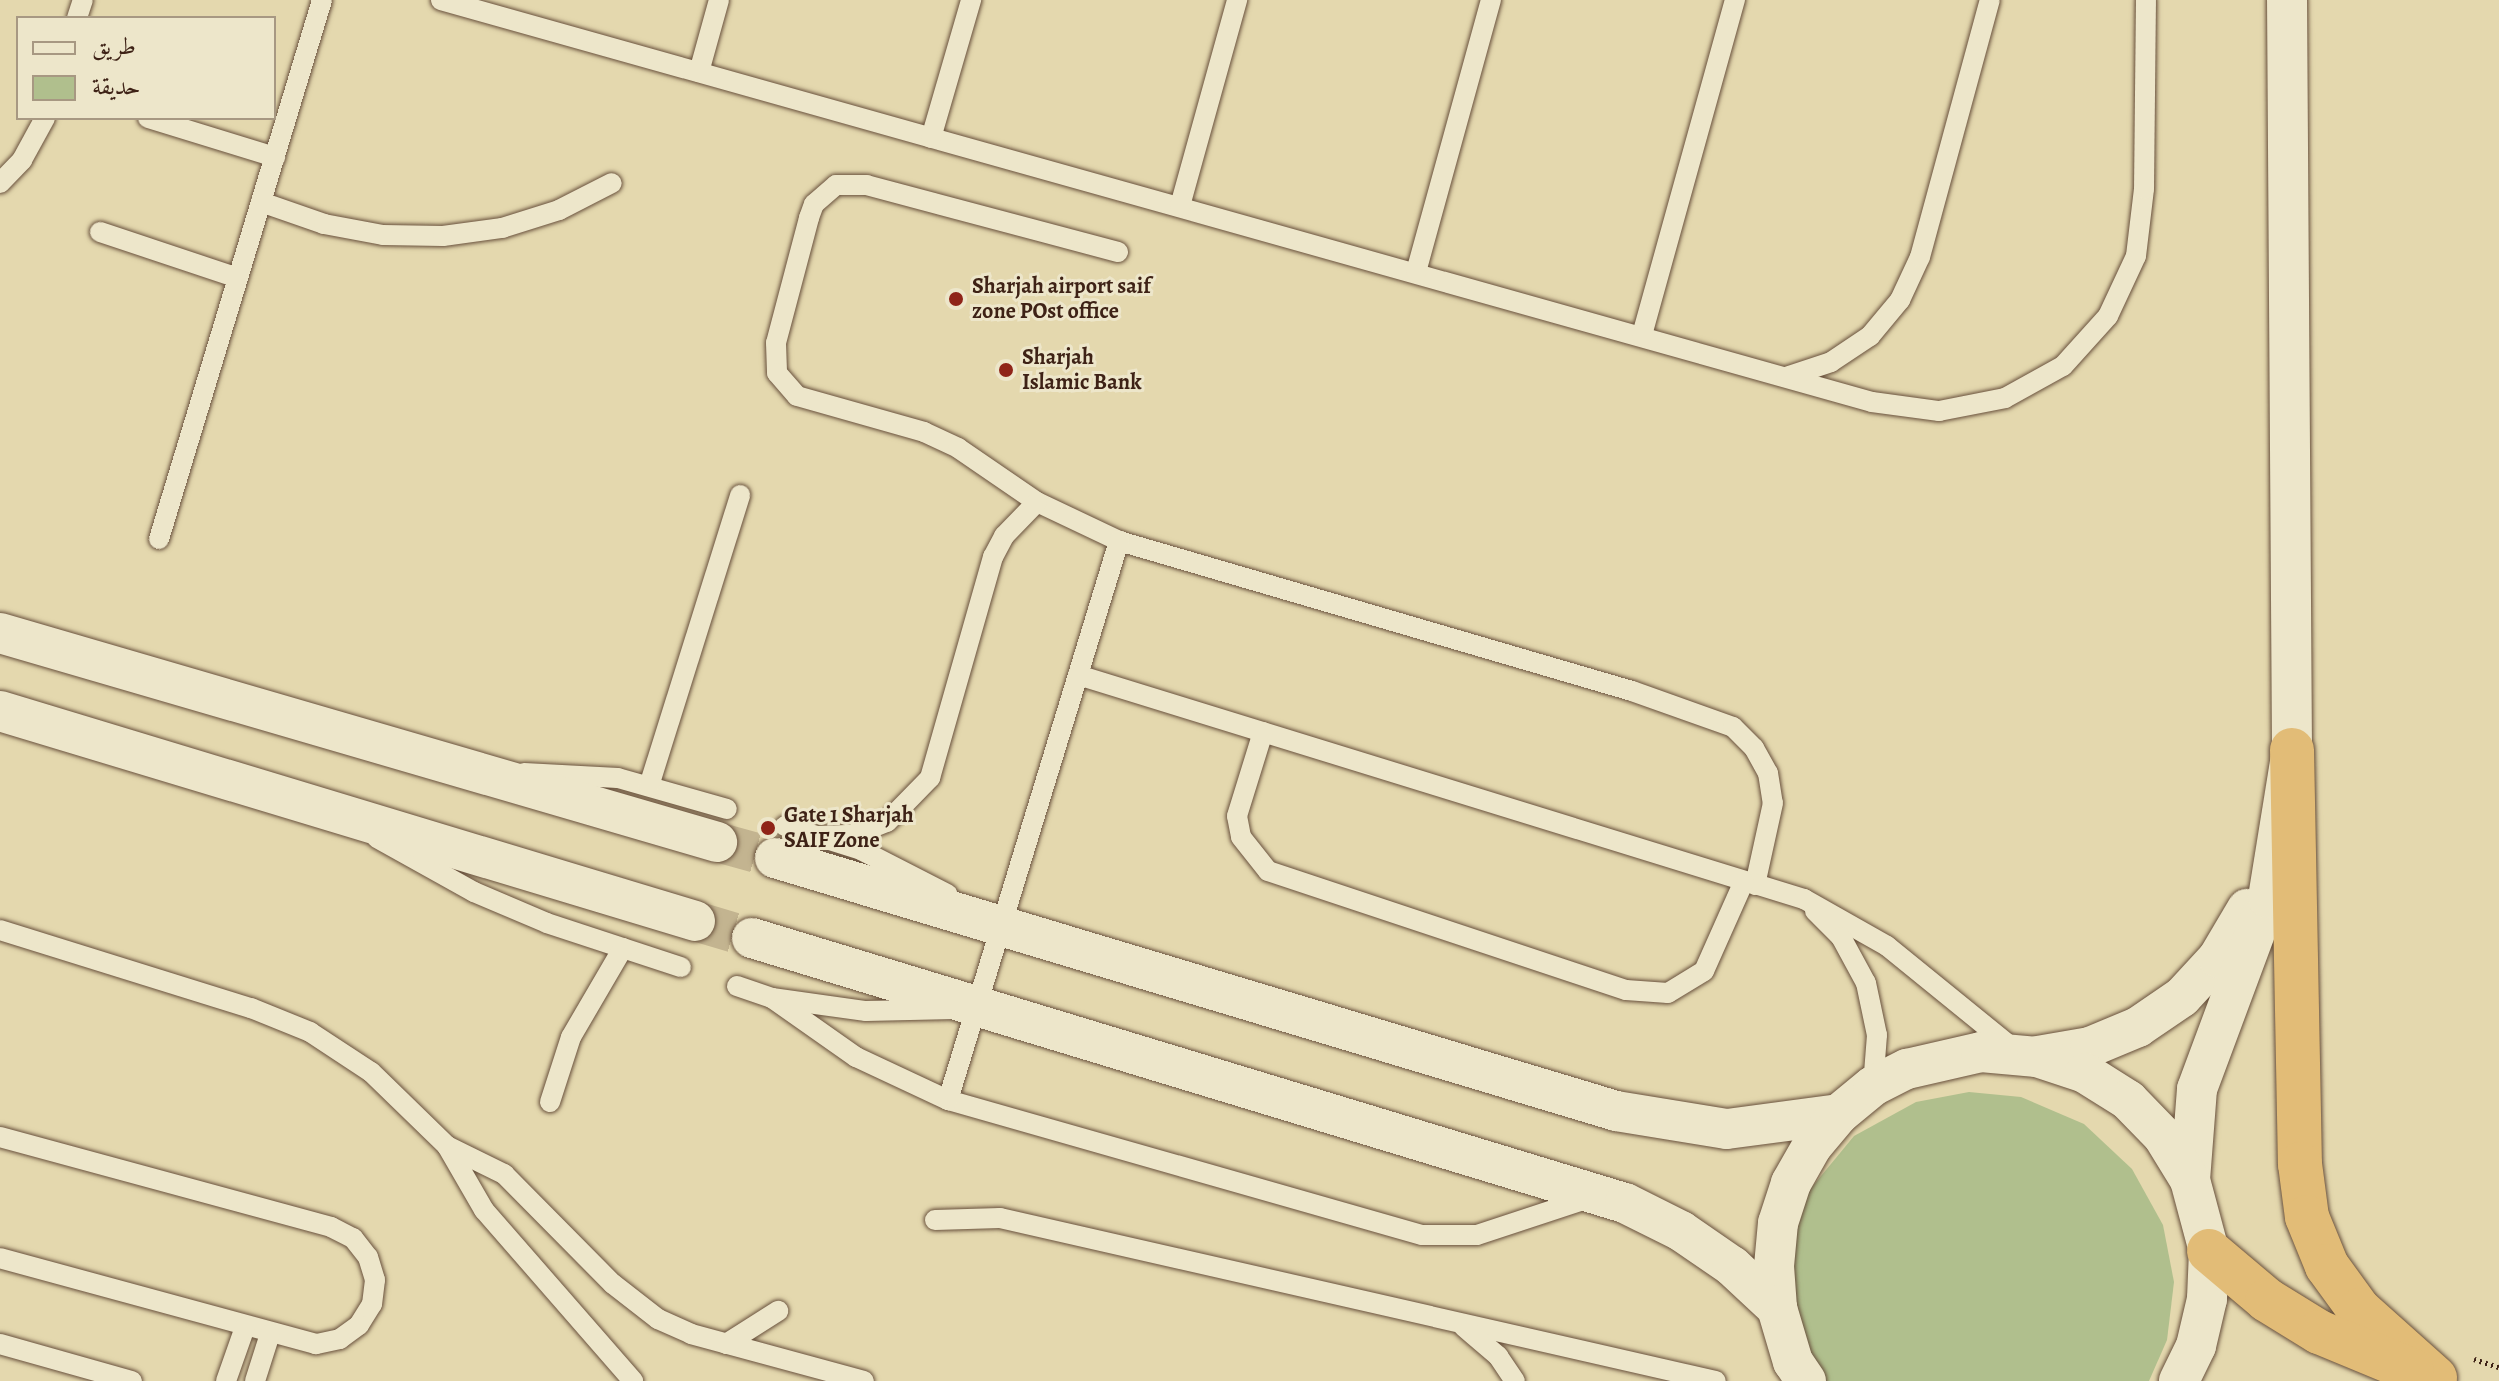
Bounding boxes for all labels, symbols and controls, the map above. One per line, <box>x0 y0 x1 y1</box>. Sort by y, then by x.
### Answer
legend <box>16 16 276 120</box>
text: طريق <box>92 30 136 62</box>
text: حديقة <box>92 70 141 102</box>
place label: Sharjah airport saif zone POst office <box>972 273 1151 324</box>
marker: Sharjah airport saif zone POst office <box>947 290 965 308</box>
place label: Sharjah Islamic Bank <box>1022 344 1142 396</box>
marker: Sharjah Islamic Bank <box>997 361 1015 379</box>
place label: Gate 1 Sharjah SAIF Zone <box>784 802 914 854</box>
marker: Gate 1 Sharjah SAIF Zone <box>759 819 777 837</box>

